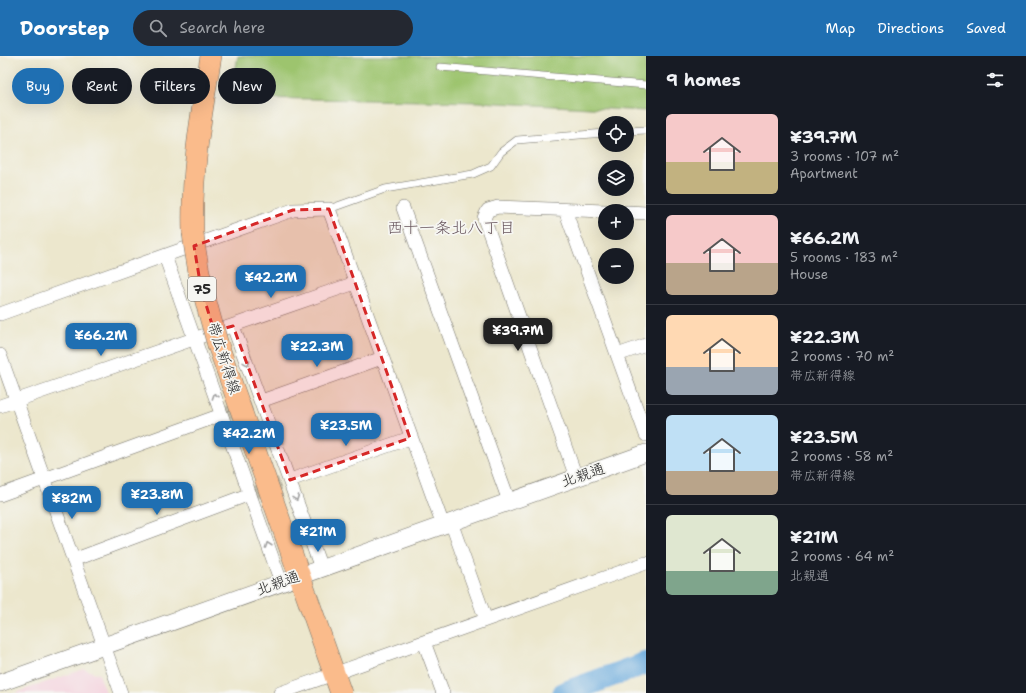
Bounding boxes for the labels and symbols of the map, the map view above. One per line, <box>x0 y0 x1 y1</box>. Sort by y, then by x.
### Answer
district label: 西十一条北八丁目 <box>387 217 515 238</box>
pin: ¥42.2M <box>238 265 304 299</box>
road number: 75 <box>188 277 216 301</box>
pin: ¥39.7M <box>485 318 551 352</box>
street label: 帯広新得線 <box>203 319 245 397</box>
pin: ¥66.2M <box>68 323 134 357</box>
pin: ¥22.3M <box>284 334 350 368</box>
one-way arrow <box>242 359 250 366</box>
one-way arrow <box>211 393 219 400</box>
pin: ¥23.5M <box>313 413 379 447</box>
pin: ¥42.2M <box>216 421 282 455</box>
street label: 北親通 <box>558 458 608 492</box>
pin: ¥23.8M <box>124 482 190 516</box>
pin: ¥82M <box>48 486 96 520</box>
one-way arrow <box>291 494 300 501</box>
pin: ¥21M <box>294 519 342 553</box>
one-way arrow <box>264 542 272 549</box>
street label: 北親通 <box>253 566 303 600</box>

